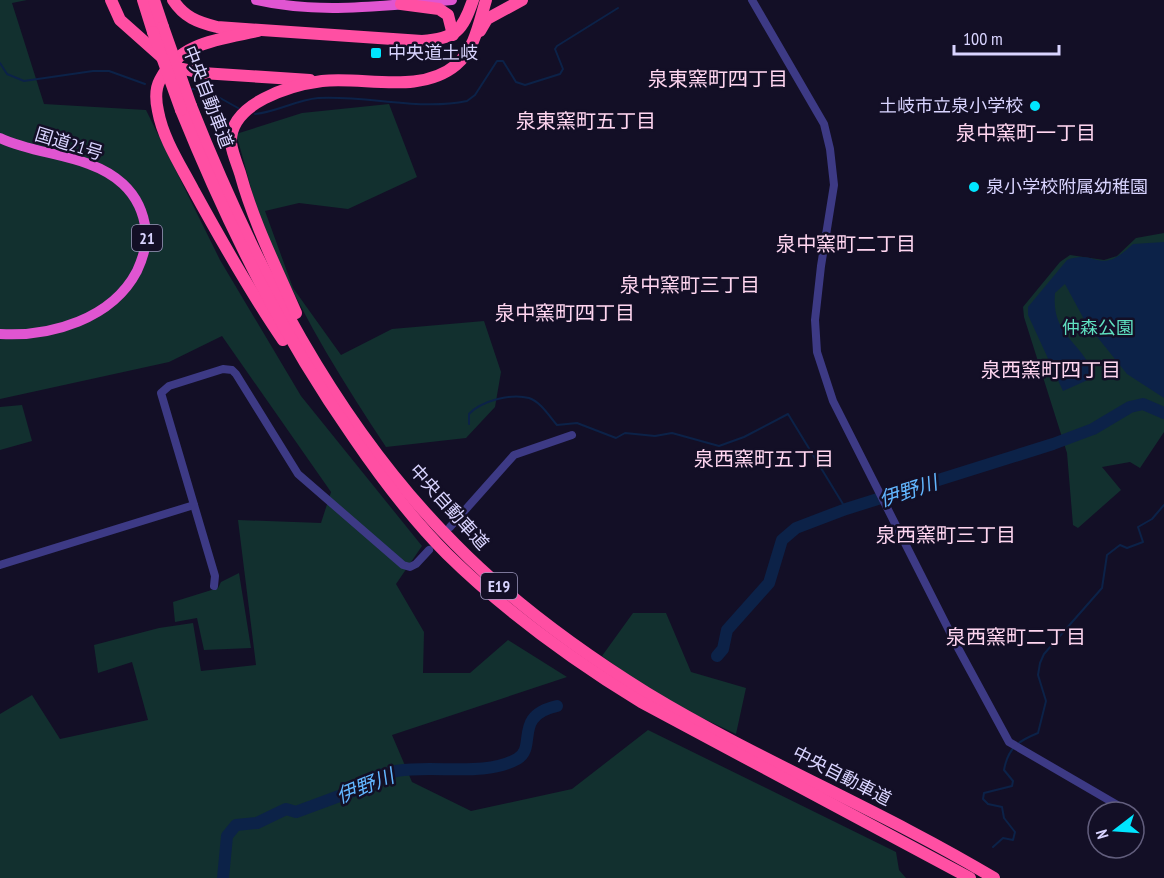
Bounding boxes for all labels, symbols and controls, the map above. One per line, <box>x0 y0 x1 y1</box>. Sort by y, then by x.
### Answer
scale bar <box>954 18 1059 56</box>
text: 100 m <box>963 27 1003 50</box>
place label: 中央道土岐 <box>388 41 478 64</box>
street label: 中央自動車道 <box>178 42 239 151</box>
marker: 中央道土岐 <box>369 46 383 60</box>
district label: 泉東窯町四丁目 <box>648 66 788 92</box>
place label: 土岐市立泉小学校 <box>879 94 1023 117</box>
marker: 土岐市立泉小学校 <box>1028 99 1042 113</box>
district label: 泉東窯町五丁目 <box>516 108 656 134</box>
district label: 泉中窯町一丁目 <box>956 120 1096 146</box>
street label: 国道21号 <box>32 122 106 165</box>
place label: 泉小学校附属幼稚園 <box>986 175 1148 198</box>
marker: 泉小学校附属幼稚園 <box>967 180 981 194</box>
road number: 21 <box>132 225 162 251</box>
district label: 泉中窯町二丁目 <box>776 231 916 257</box>
district label: 泉中窯町三丁目 <box>620 272 760 298</box>
district label: 泉中窯町四丁目 <box>495 300 635 326</box>
park label: 仲森公園 <box>1062 316 1134 339</box>
district label: 泉西窯町四丁目 <box>981 357 1121 383</box>
district label: 泉西窯町五丁目 <box>694 446 834 472</box>
street label: 中央自動車道 <box>405 459 494 554</box>
water label: 伊野川 <box>875 469 942 513</box>
district label: 泉西窯町三丁目 <box>876 522 1016 548</box>
road number: E19 <box>481 573 517 599</box>
district label: 泉西窯町二丁目 <box>946 624 1086 650</box>
street label: 中央自動車道 <box>789 741 896 810</box>
water label: 伊野川 <box>332 762 400 809</box>
north arrow <box>1086 800 1146 860</box>
text: N <box>1091 827 1112 841</box>

